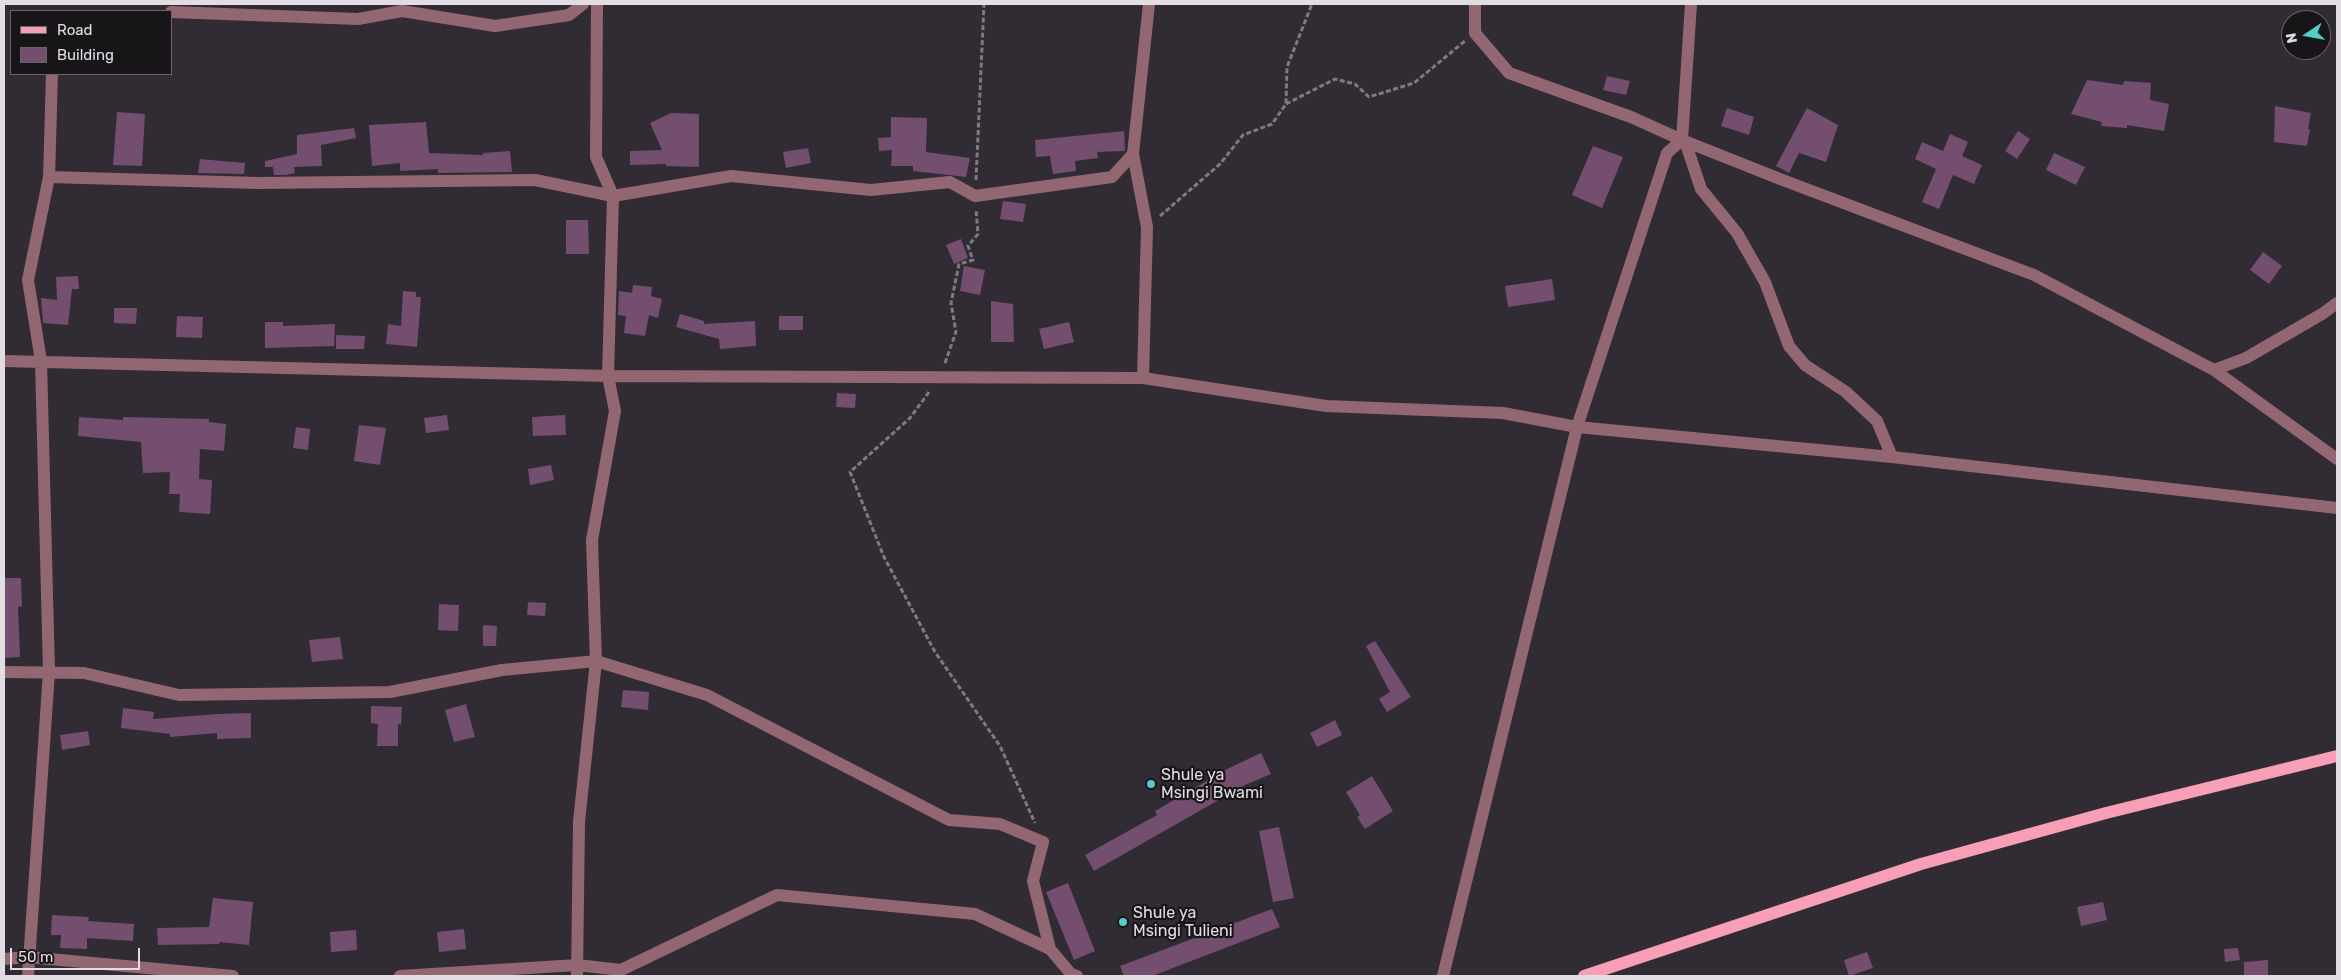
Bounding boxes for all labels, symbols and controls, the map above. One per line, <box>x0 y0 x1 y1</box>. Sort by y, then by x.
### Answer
legend <box>10 10 172 75</box>
north arrow <box>2281 10 2331 60</box>
text: Road <box>57 21 93 39</box>
text: N <box>2282 31 2301 45</box>
text: Building <box>57 46 114 64</box>
place label: Shule ya Msingi Bwami <box>1161 765 1263 803</box>
marker: Shule ya Msingi Bwami <box>1145 778 1157 790</box>
place label: Shule ya Msingi Tulieni <box>1133 903 1233 941</box>
marker: Shule ya Msingi Tulieni <box>1117 916 1129 928</box>
scale bar <box>12 938 142 970</box>
text: 50 m <box>18 948 53 966</box>

